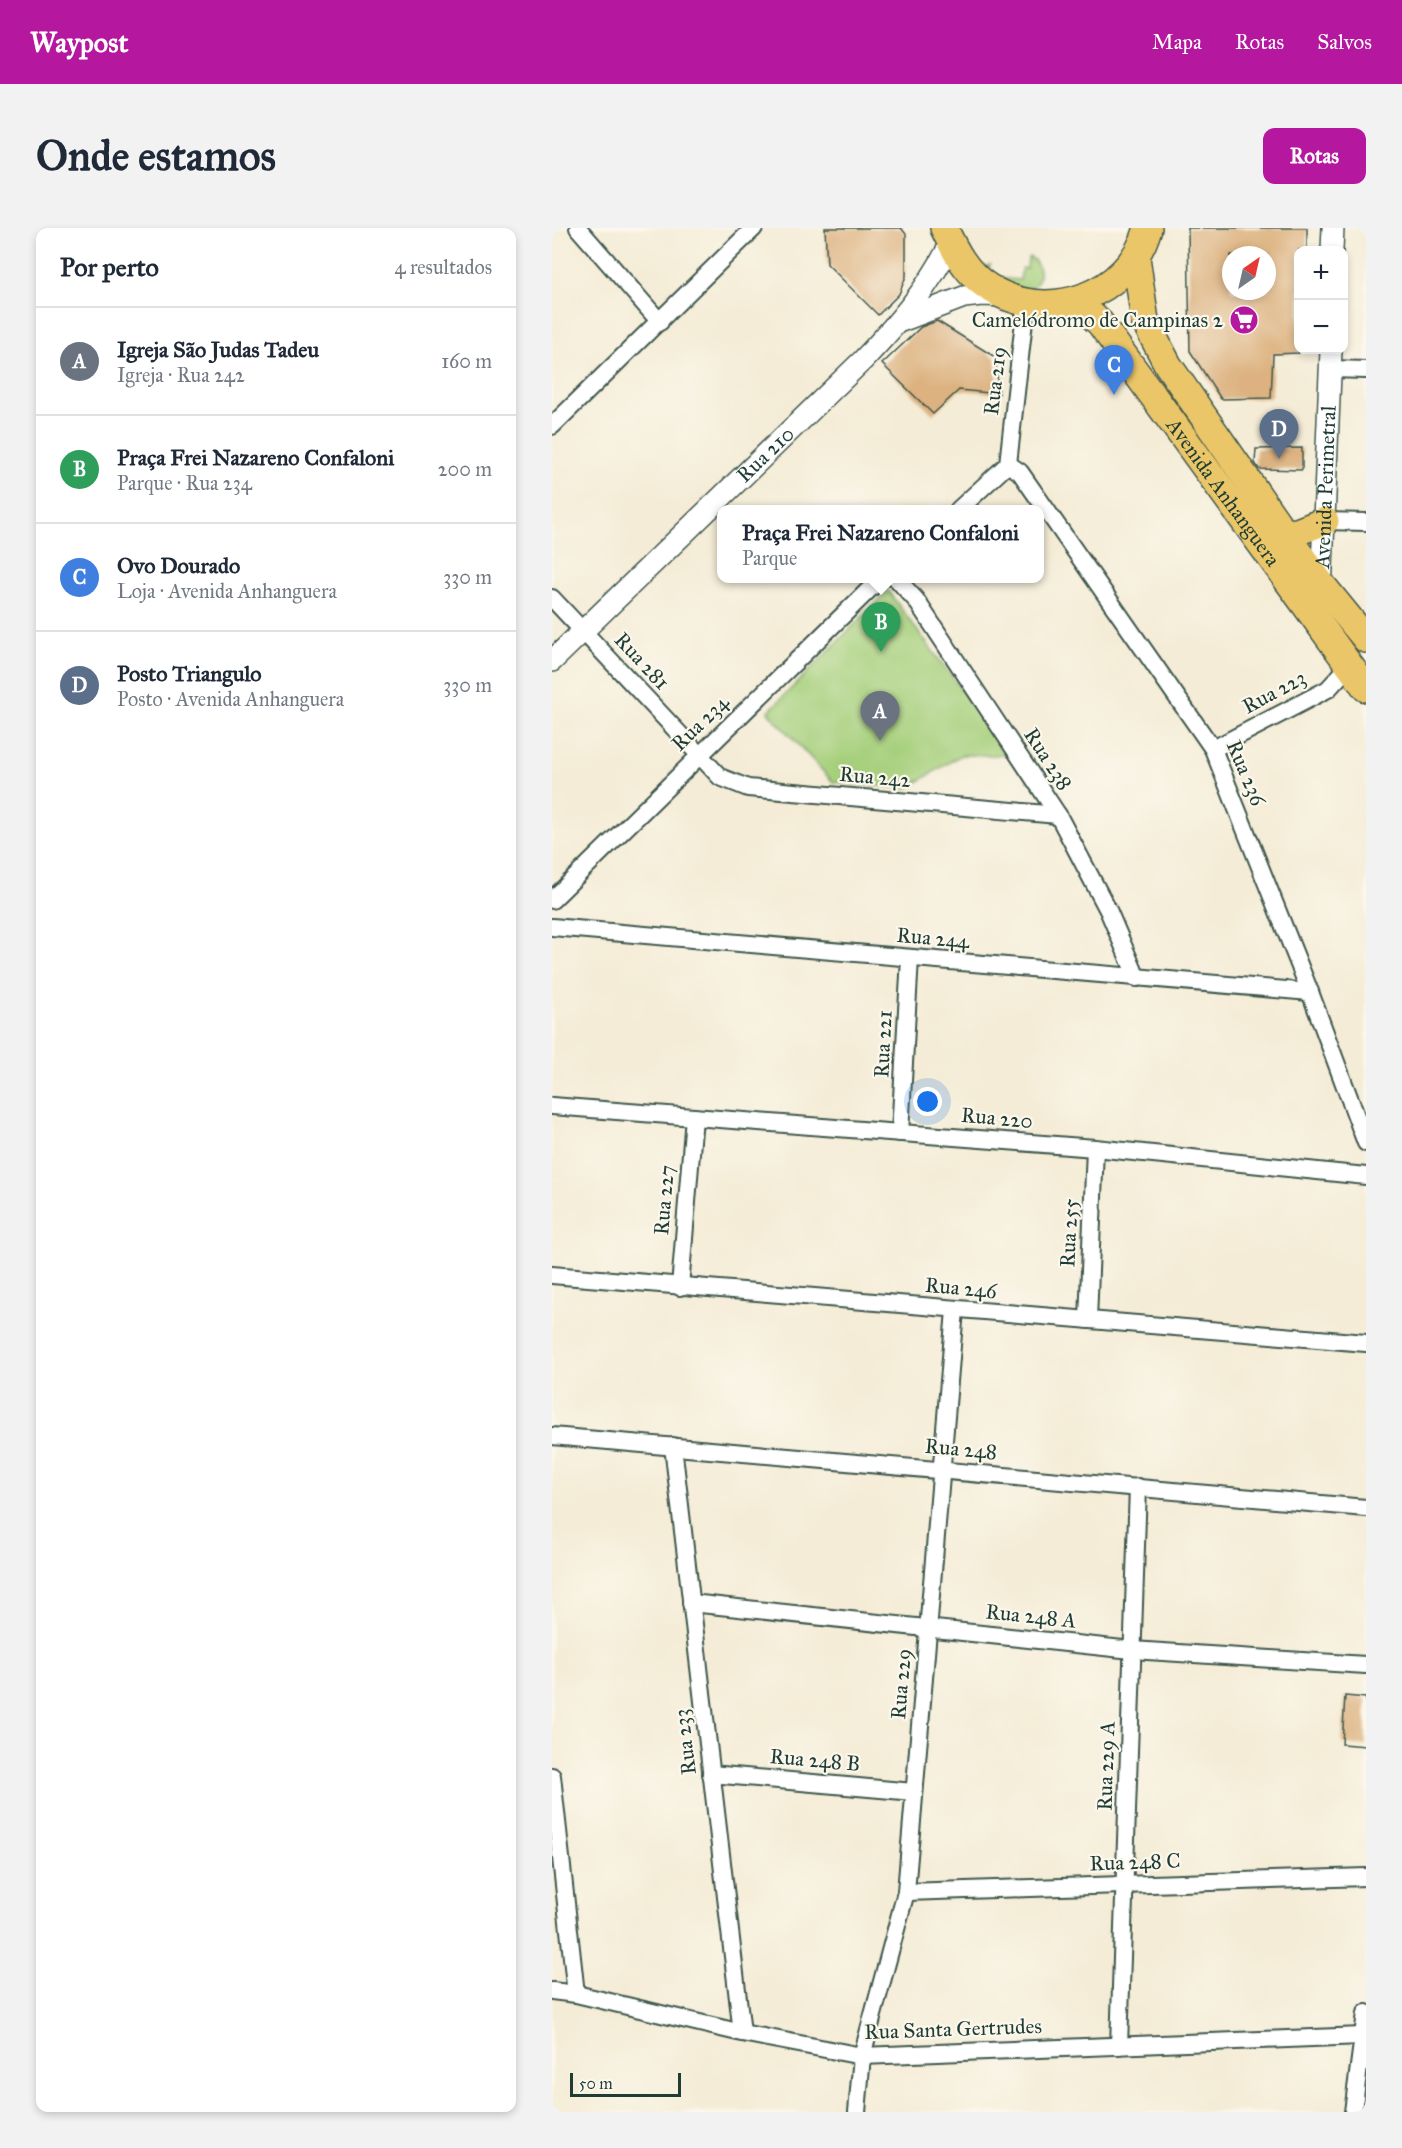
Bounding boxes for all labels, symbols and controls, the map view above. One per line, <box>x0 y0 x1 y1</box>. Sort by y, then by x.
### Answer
text: Waypost <box>30 25 128 60</box>
text: Mapa <box>1152 29 1202 55</box>
text: Rotas <box>1235 29 1284 55</box>
text: Salvos <box>1317 29 1372 55</box>
button: Rotas <box>1263 128 1366 184</box>
text: Onde estamos <box>36 130 276 182</box>
north arrow <box>1222 246 1276 300</box>
map controls <box>1294 246 1348 354</box>
button: + <box>1294 246 1348 300</box>
text: Por perto <box>60 251 159 283</box>
text: 4 resultados <box>394 255 492 279</box>
button: − <box>1294 300 1348 354</box>
supermarket icon: Camelódromo de Campinas 2 <box>1228 304 1260 336</box>
place label: Camelódromo de Campinas 2 <box>972 307 1224 333</box>
text: Igreja São Judas Tadeu <box>117 336 319 363</box>
street label: Rua 219 <box>978 345 1012 417</box>
pin: C <box>1094 346 1134 395</box>
text: A <box>73 349 86 373</box>
text: 160 m <box>441 349 492 373</box>
text: Igreja · Rua 242 <box>117 363 245 387</box>
street label: Avenida Perimetral <box>1309 405 1342 570</box>
pin: D <box>1260 410 1298 459</box>
street label: Avenida Anhanguera <box>1160 412 1286 572</box>
street label: Rua 210 <box>731 421 800 488</box>
text: Praça Frei Nazareno Confaloni <box>117 444 394 471</box>
text: B <box>73 457 86 481</box>
text: 200 m <box>438 457 492 481</box>
text: Parque · Rua 234 <box>117 471 252 495</box>
popup <box>717 505 1044 583</box>
text: Praça Frei Nazareno Confaloni <box>742 519 1019 546</box>
text: Parque <box>742 546 797 570</box>
text: Ovo Dourado <box>117 552 240 579</box>
text: C <box>73 565 86 589</box>
text: 330 m <box>443 565 492 589</box>
text: Loja · Avenida Anhanguera <box>117 579 337 603</box>
pin: B <box>862 602 900 652</box>
street label: Rua 281 <box>609 627 675 695</box>
text: Posto Triangulo <box>117 660 262 687</box>
street label: Rua 223 <box>1238 665 1310 719</box>
text: D <box>72 673 87 697</box>
text: 330 m <box>443 673 492 697</box>
text: Posto · Avenida Anhanguera <box>117 687 344 711</box>
street label: Rua 234 <box>666 689 735 757</box>
pin: A <box>860 692 900 741</box>
street label: Rua 238 <box>1018 723 1078 795</box>
street label: Rua 236 <box>1221 736 1272 811</box>
street label: Rua 242 <box>838 761 912 793</box>
street label: Rua 244 <box>896 922 972 954</box>
street label: Rua 221 <box>868 1009 898 1079</box>
your location <box>913 1087 942 1116</box>
street label: Rua 220 <box>960 1102 1034 1134</box>
street label: Rua 227 <box>648 1164 680 1236</box>
street label: Rua 255 <box>1054 1198 1084 1268</box>
street label: Rua 246 <box>924 1272 999 1304</box>
street label: Rua 248 <box>924 1433 998 1465</box>
street label: Rua 248 A <box>984 1598 1078 1634</box>
street label: Rua 229 <box>885 1647 917 1721</box>
street label: Rua 233 <box>668 1707 702 1777</box>
street label: Rua 229 A <box>1091 1721 1121 1811</box>
street label: Rua 248 B <box>769 1743 861 1777</box>
street label: Rua 248 C <box>1089 1847 1181 1877</box>
street label: Rua Santa Gertrudes <box>864 2013 1042 2045</box>
scale bar <box>570 2070 681 2098</box>
text: 50 m <box>579 2074 613 2093</box>

